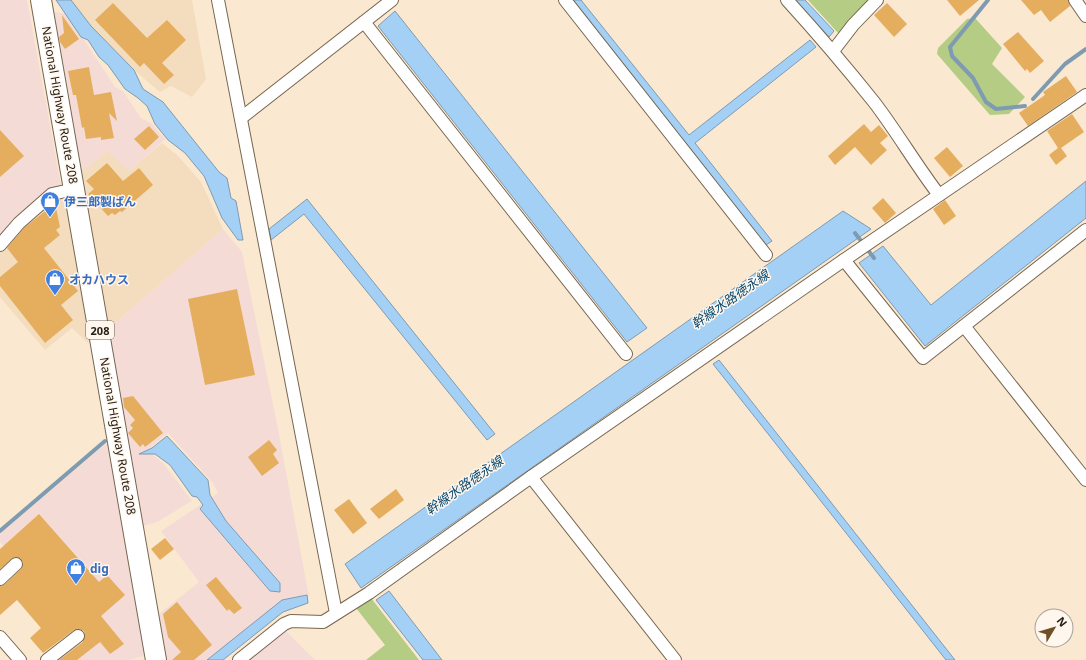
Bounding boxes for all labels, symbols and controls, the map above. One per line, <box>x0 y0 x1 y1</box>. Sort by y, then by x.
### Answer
street label: National Highway Route 208 <box>38 25 82 185</box>
shop icon: 伊三郎製ぱん <box>39 190 61 218</box>
place label: 伊三郎製ぱん <box>64 193 136 210</box>
water label: 幹線水路徳永線 <box>688 264 774 332</box>
shop icon: オカハウス <box>44 268 66 296</box>
place label: オカハウス <box>69 271 129 288</box>
road number: 208 <box>86 321 114 339</box>
street label: National Highway Route 208 <box>96 356 140 516</box>
water label: 幹線水路徳永線 <box>422 450 508 518</box>
shop icon: dig <box>65 557 87 585</box>
place label: dig <box>90 560 109 577</box>
north arrow <box>1034 608 1074 648</box>
text: N <box>1054 613 1071 630</box>

